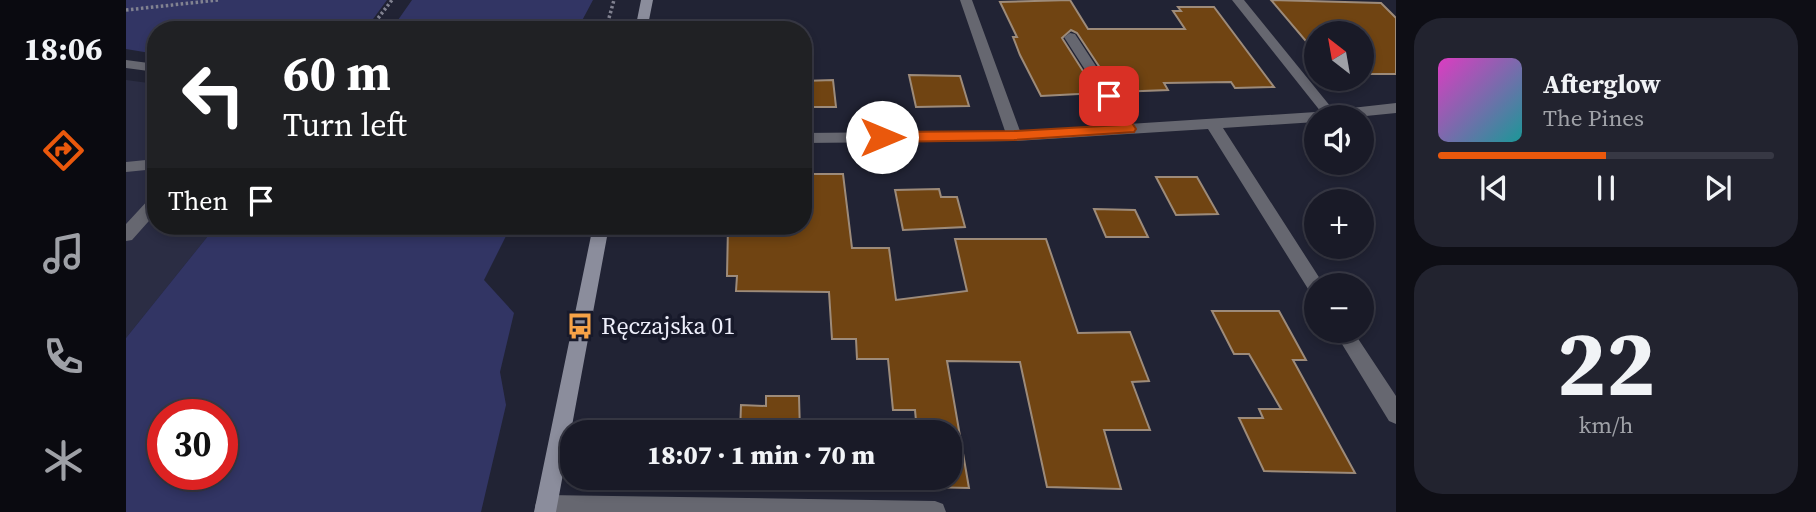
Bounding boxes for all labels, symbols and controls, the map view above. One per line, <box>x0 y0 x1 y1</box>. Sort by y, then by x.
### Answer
north arrow <box>1304 21 1374 91</box>
map controls <box>1304 21 1374 343</box>
text: 18:06 <box>24 27 102 71</box>
text: 60 m <box>283 39 391 106</box>
icon: left <box>168 49 259 140</box>
pin <box>1079 66 1139 126</box>
text: Afterglow <box>1543 66 1661 102</box>
icon: arrive <box>1090 77 1128 115</box>
position arrow <box>845 100 919 174</box>
text: The Pines <box>1543 102 1644 134</box>
text: Turn left <box>283 103 407 147</box>
button: sound <box>1304 105 1374 175</box>
icon: directions <box>39 126 88 175</box>
icon: previous <box>1475 169 1513 207</box>
icon: pause <box>1587 169 1625 207</box>
icon: next <box>1699 169 1737 207</box>
icon: arrive <box>242 182 280 220</box>
text: Then <box>168 183 228 219</box>
button: + <box>1304 189 1374 259</box>
icon: music <box>39 229 88 278</box>
button: − <box>1304 273 1374 343</box>
text: 22 <box>1557 301 1655 425</box>
place label: Ręczajska 01 <box>601 309 735 342</box>
bus stop icon: Ręczajska 01 <box>565 311 595 341</box>
icon: phone <box>39 332 88 381</box>
speed limit sign: 30 <box>147 399 238 490</box>
text: km/h <box>1579 409 1633 441</box>
icon: climate <box>39 436 88 485</box>
text: 18:07 · 1 min · 70 m <box>647 437 875 473</box>

